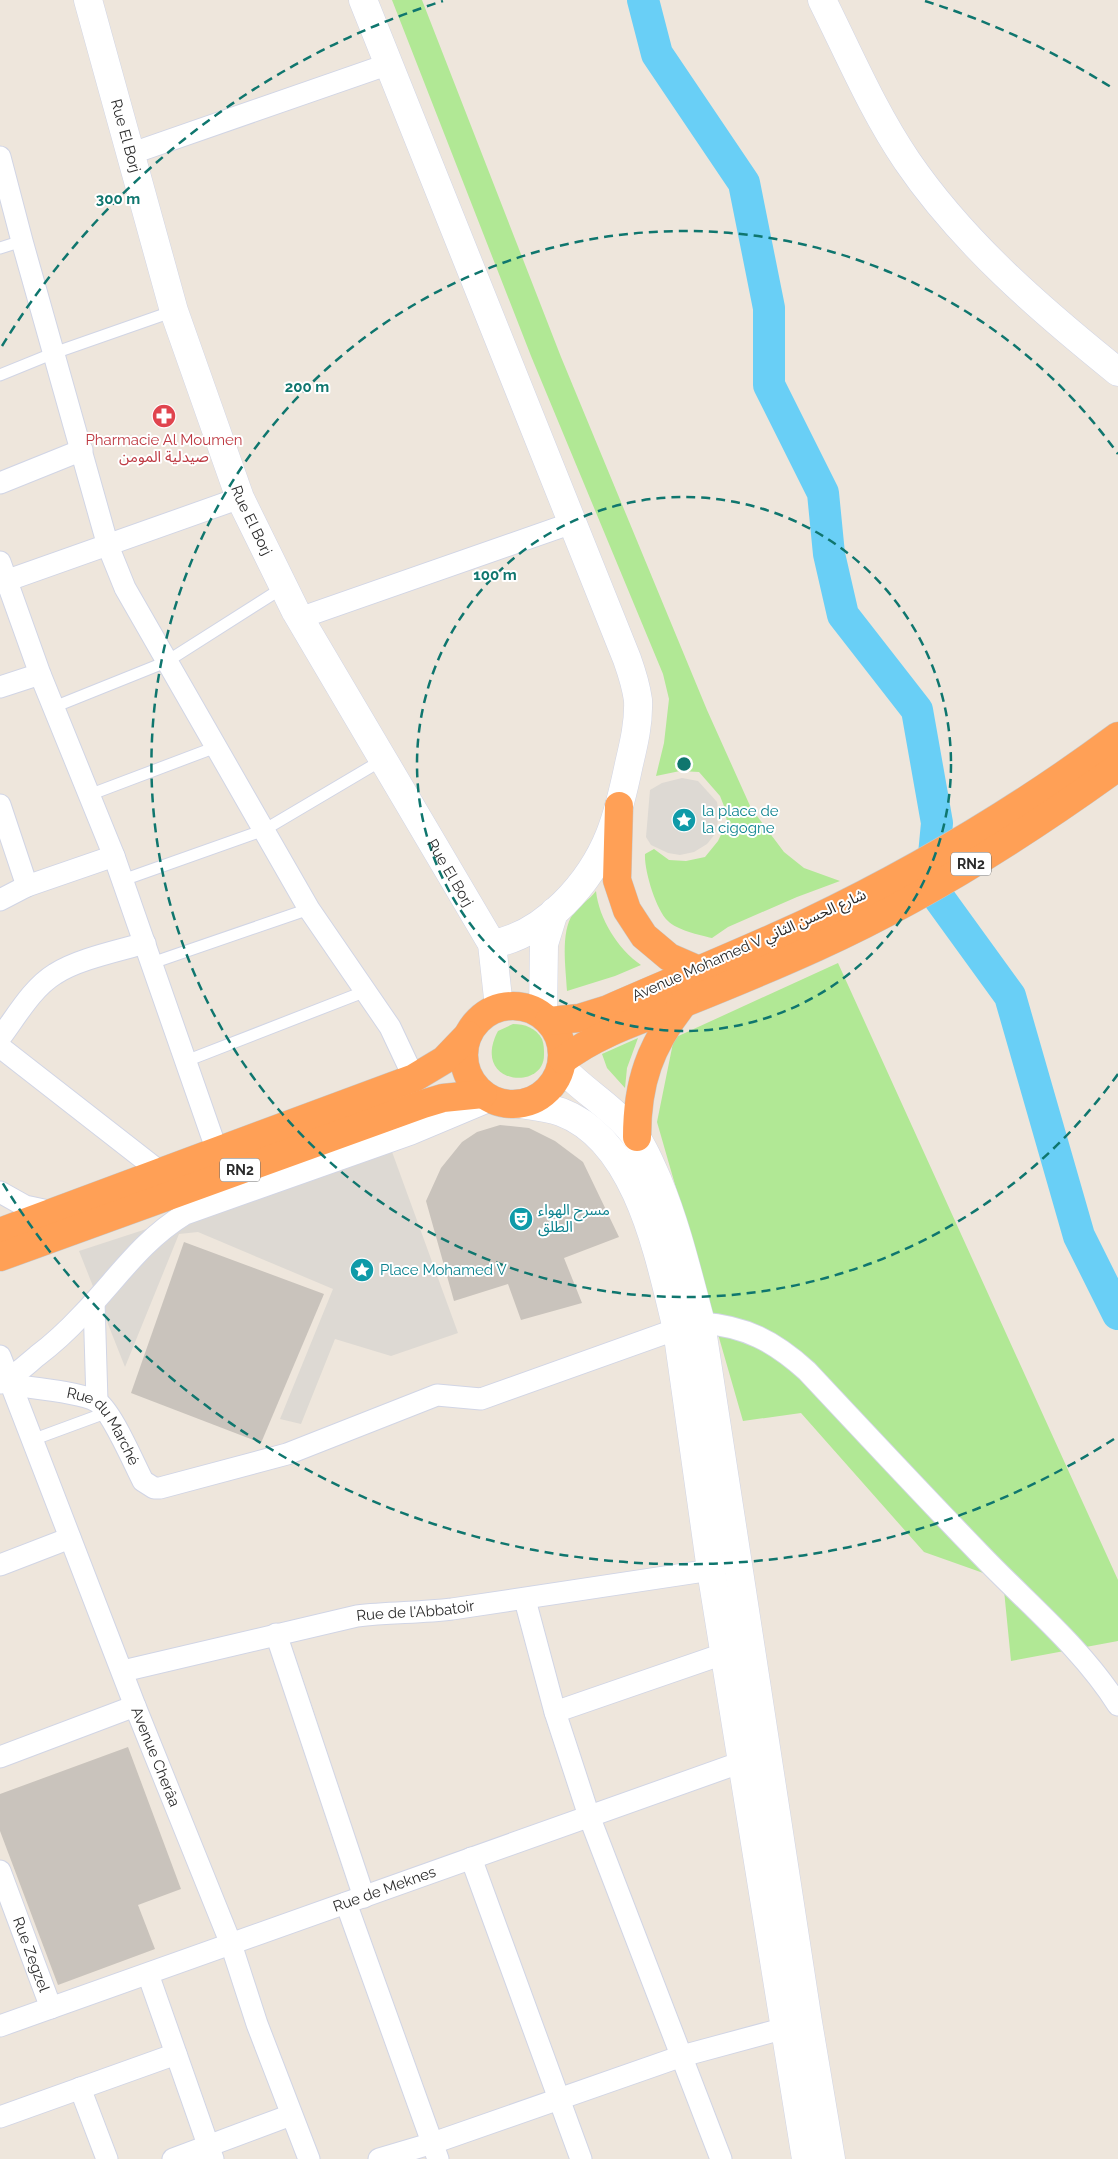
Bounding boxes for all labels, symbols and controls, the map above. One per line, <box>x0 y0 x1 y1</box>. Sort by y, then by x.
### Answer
street label: Rue El Borj <box>107 97 144 175</box>
text: 300 m <box>96 190 140 208</box>
text: 200 m <box>285 378 329 396</box>
pharmacy icon: Pharmacie Al Moumen صيدلية المومن <box>151 403 177 429</box>
place label: Pharmacie Al Moumen صيدلية المومن <box>86 431 242 466</box>
street label: Rue El Borj <box>227 483 276 558</box>
text: 100 m <box>473 566 517 584</box>
centre of rings <box>675 755 693 773</box>
place label: la place de la cigogne <box>702 802 779 837</box>
place icon: la place de la cigogne <box>671 807 697 833</box>
street label: Rue El Borj <box>423 836 477 910</box>
road number: RN2 <box>951 852 991 876</box>
street label: Avenue Mohamed V شارع الحسن الثاني <box>629 885 870 1008</box>
road number: RN2 <box>220 1158 260 1182</box>
place label: مسرح الهواء الطلق <box>538 1201 610 1237</box>
theatre icon: مسرح الهواء الطلق <box>508 1206 534 1232</box>
place icon: Place Mohamed V <box>349 1257 375 1283</box>
place label: Place Mohamed V <box>380 1261 507 1279</box>
street label: Rue du Marché <box>65 1384 143 1468</box>
street label: Rue de l'Abbatoir <box>356 1597 476 1625</box>
street label: Avenue Cherâa <box>127 1704 184 1809</box>
street label: Rue de Meknes <box>331 1863 438 1916</box>
street label: Rue Zegzel <box>9 1914 54 1995</box>

